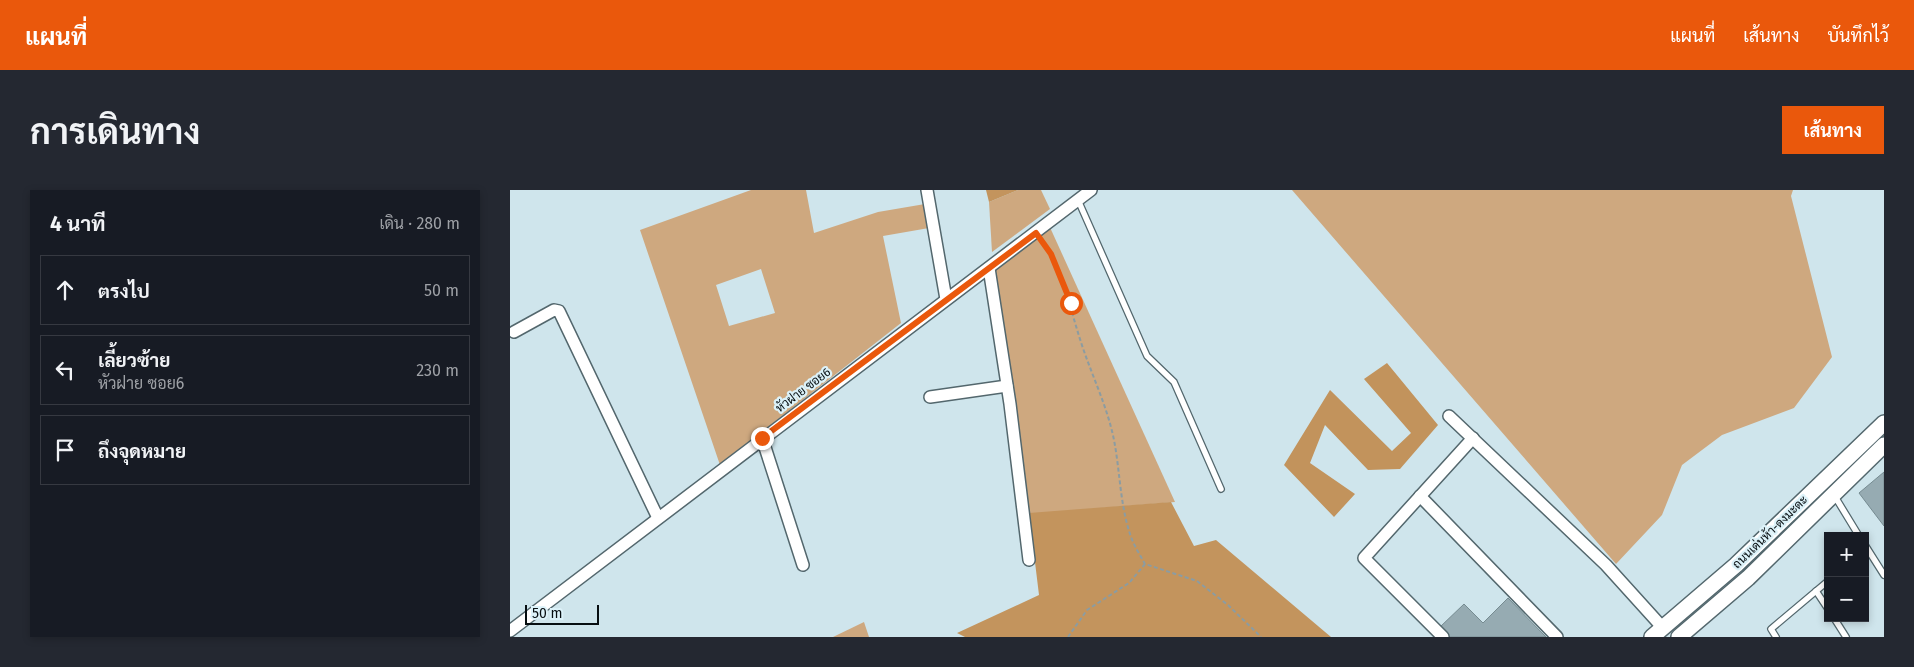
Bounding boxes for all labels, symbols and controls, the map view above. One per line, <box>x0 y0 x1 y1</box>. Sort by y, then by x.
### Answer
text: แผนที่ <box>25 23 87 51</box>
text: แผนที่ <box>1670 25 1715 47</box>
text: เส้นทาง <box>1743 25 1799 47</box>
text: บันทึกไว้ <box>1827 25 1889 47</box>
button: เส้นทาง <box>1782 106 1884 154</box>
text: การเดินทาง <box>30 111 200 153</box>
text: 4 นาที <box>50 211 105 237</box>
text: เดิน · 280 m <box>379 214 460 233</box>
icon: ahead <box>51 276 79 304</box>
text: ตรงไป <box>98 280 150 303</box>
text: 50 m <box>424 281 459 300</box>
route start <box>1060 292 1083 315</box>
text: เลี้ยวซ้าย <box>98 349 170 372</box>
icon: left <box>51 356 79 384</box>
text: 230 m <box>416 361 459 380</box>
street label: หัวฝาย ซอย6 <box>773 365 833 415</box>
text: หัวฝาย ซอย6 <box>98 374 184 393</box>
route end <box>751 427 774 450</box>
icon: arrive <box>51 436 79 464</box>
text: ถึงจุดหมาย <box>98 440 186 463</box>
street label: ถนนเด่นห้า-ดงมะดะ <box>1730 493 1810 571</box>
map controls <box>1824 532 1869 622</box>
button: + <box>1824 532 1869 577</box>
button: − <box>1824 577 1869 622</box>
scale bar <box>525 602 599 625</box>
text: 50 m <box>532 605 563 622</box>

